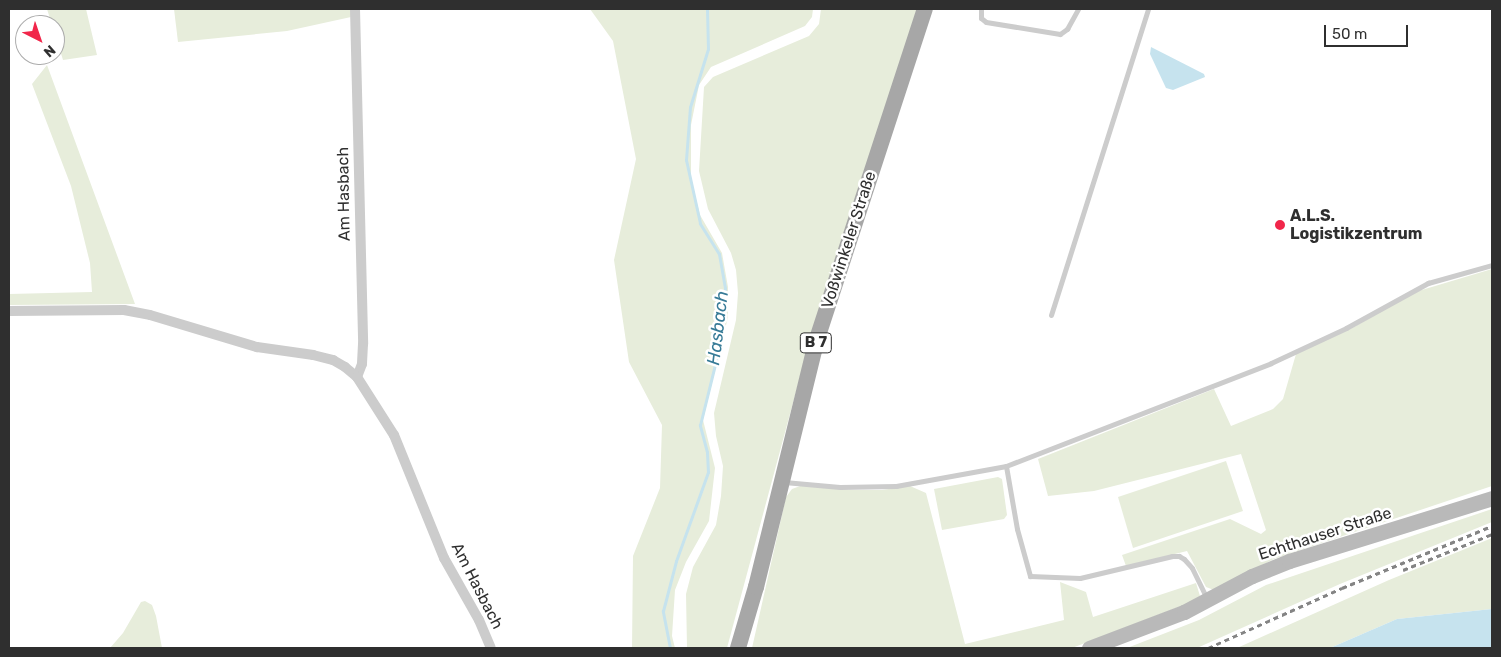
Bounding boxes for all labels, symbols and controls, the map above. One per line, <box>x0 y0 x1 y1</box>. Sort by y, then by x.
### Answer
north arrow <box>15 15 65 65</box>
scale bar <box>1326 15 1410 47</box>
text: 50 m <box>1332 25 1367 43</box>
text: N <box>40 41 59 61</box>
street label: Am Hasbach <box>334 147 354 241</box>
street label: Voßwinkeler Straße <box>818 169 880 311</box>
place label: A.L.S. Logistikzentrum <box>1290 206 1422 244</box>
marker: A.L.S. Logistikzentrum <box>1274 219 1286 231</box>
water label: Hasbach <box>703 290 733 366</box>
road number: B 7 <box>800 330 832 356</box>
street label: Echthauser Straße <box>1256 503 1394 565</box>
street label: Am Hasbach <box>447 540 507 632</box>

